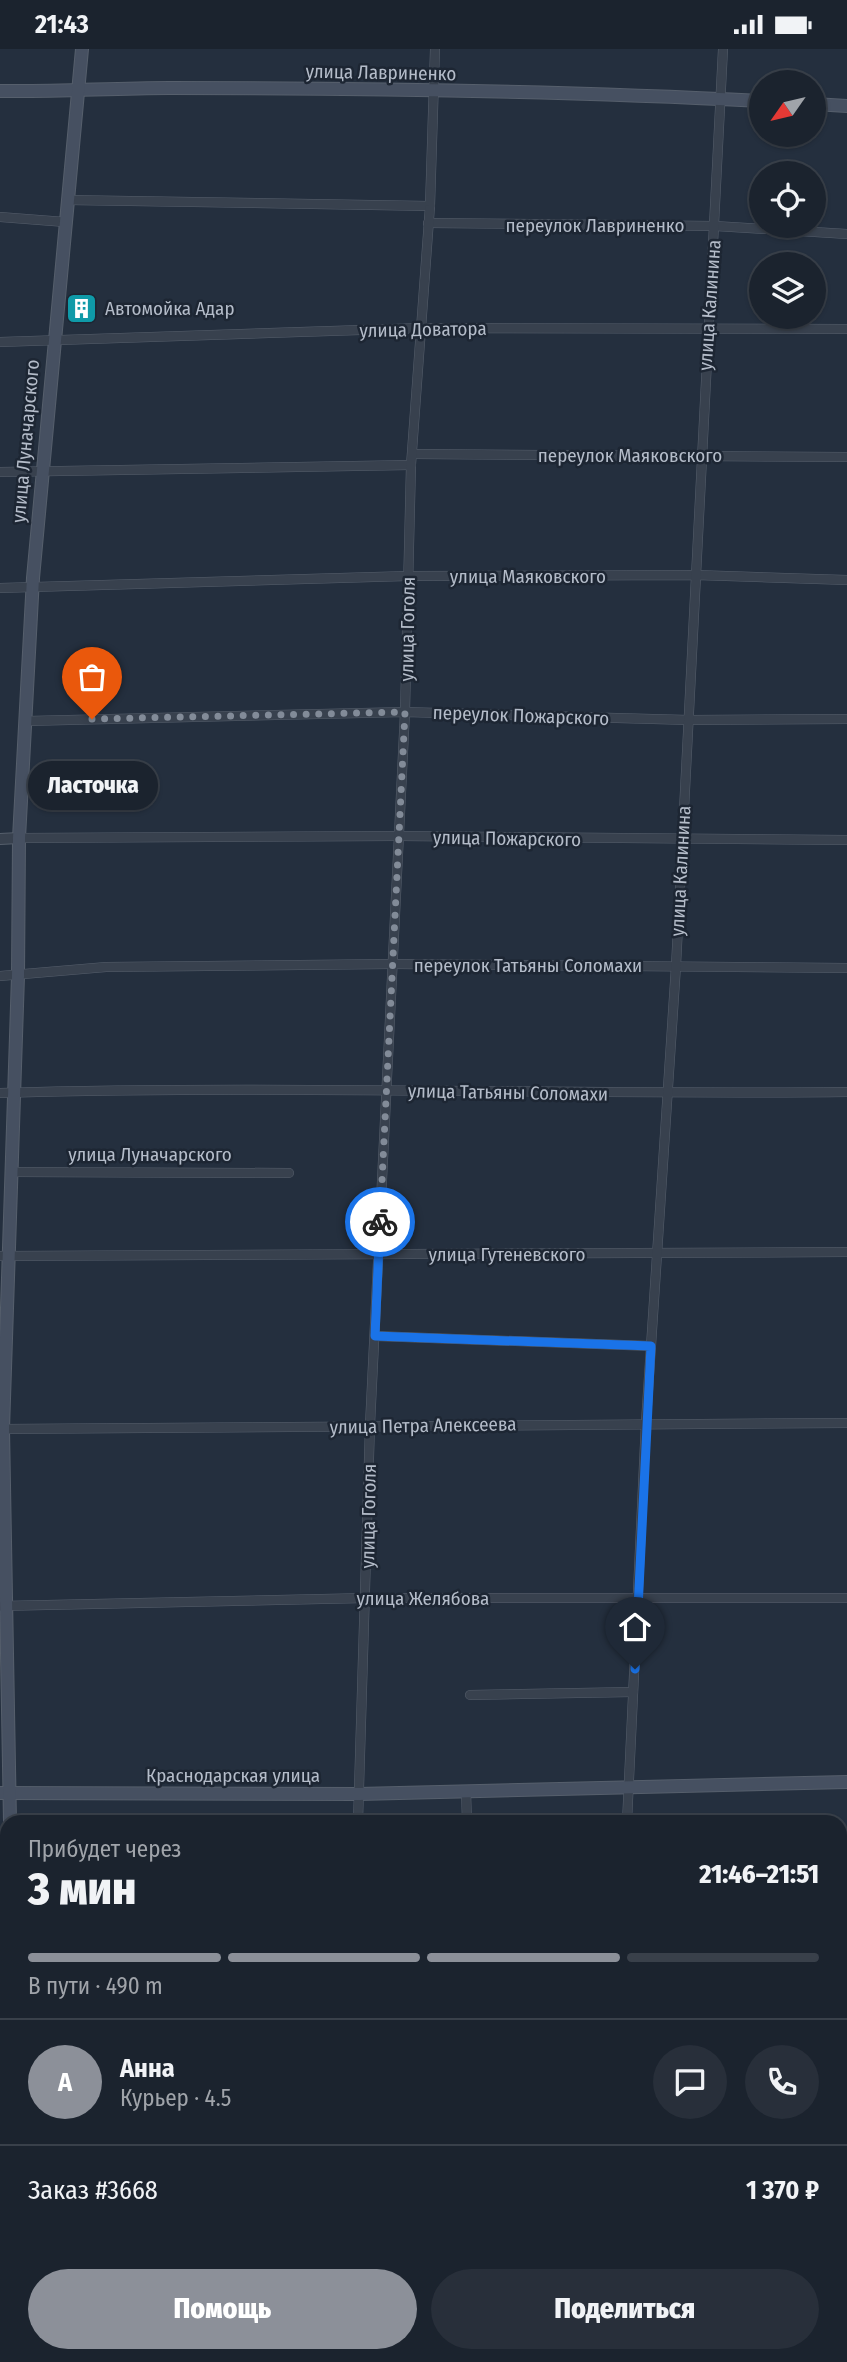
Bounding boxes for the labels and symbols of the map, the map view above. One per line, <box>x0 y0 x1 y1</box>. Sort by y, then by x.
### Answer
street label: улица Лавриненко <box>305 60 457 85</box>
north arrow <box>749 70 826 147</box>
street label: переулок Лавриненко <box>506 214 685 237</box>
street label: улица Калинина <box>693 239 726 371</box>
building icon: Автомойка Адар <box>65 291 99 325</box>
place label: Автомойка Адар <box>105 297 235 320</box>
street label: улица Доватора <box>359 317 487 342</box>
street label: улица Луначарского <box>7 359 44 524</box>
street label: переулок Маяковского <box>538 444 722 467</box>
street label: улица Маяковского <box>450 565 606 588</box>
street label: улица Гоголя <box>395 576 420 682</box>
pin <box>62 647 122 719</box>
street label: переулок Пожарского <box>432 701 610 730</box>
callout: Ласточка <box>27 761 157 810</box>
street label: улица Калинина <box>666 805 695 937</box>
street label: улица Пожарского <box>433 826 581 851</box>
street label: переулок Татьяны Соломахи <box>414 954 642 977</box>
street label: улица Татьяны Соломахи <box>408 1079 608 1106</box>
street label: улица Луначарского <box>68 1143 232 1166</box>
courier <box>345 1187 415 1257</box>
street label: улица Гутеневского <box>428 1243 586 1266</box>
street label: улица Петра Алексеева <box>329 1412 517 1439</box>
street label: улица Гоголя <box>356 1463 381 1569</box>
street label: улица Желябова <box>357 1587 489 1610</box>
pin <box>605 1597 665 1669</box>
street label: Краснодарская улица <box>146 1764 320 1787</box>

